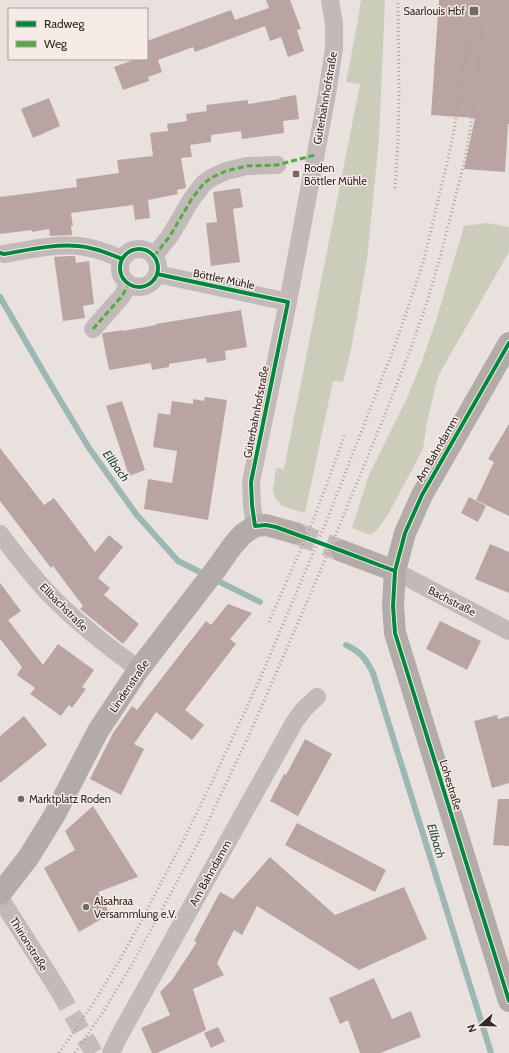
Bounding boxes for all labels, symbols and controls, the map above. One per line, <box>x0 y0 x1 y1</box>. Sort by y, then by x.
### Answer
place label: Saarlouis Hbf <box>403 4 465 18</box>
marker: Saarlouis Hbf <box>468 5 480 17</box>
legend <box>8 8 148 60</box>
text: Radweg <box>44 16 85 31</box>
text: Weg <box>44 36 68 51</box>
street label: Güterbahnhofstraße <box>310 50 340 145</box>
place label: Roden Böttler Mühle <box>304 161 367 188</box>
marker: Roden Böttler Mühle <box>291 169 301 179</box>
street label: Böttler Mühle <box>192 266 257 292</box>
street label: Güterbahnhofstraße <box>240 364 272 459</box>
street label: Am Bahndamm <box>413 413 462 484</box>
water label: Ellbach <box>100 447 133 484</box>
street label: Ellbachstraße <box>37 580 91 634</box>
street label: Bachstraße <box>426 583 479 619</box>
street label: Lindenstraße <box>106 657 152 715</box>
street label: Lohestraße <box>437 758 465 812</box>
place label: Marktplatz Roden <box>29 792 111 806</box>
marker: Marktplatz Roden <box>16 794 26 804</box>
water label: Ellbach <box>424 822 449 860</box>
street label: Am Bahndamm <box>186 837 234 909</box>
place label: Alsahraa Versammlung e.V. <box>94 894 177 921</box>
marker: Alsahraa Versammlung e.V. <box>81 902 91 912</box>
street label: Thirionstraße <box>7 914 51 974</box>
north arrow <box>461 1005 501 1045</box>
text: N <box>464 1022 480 1034</box>

